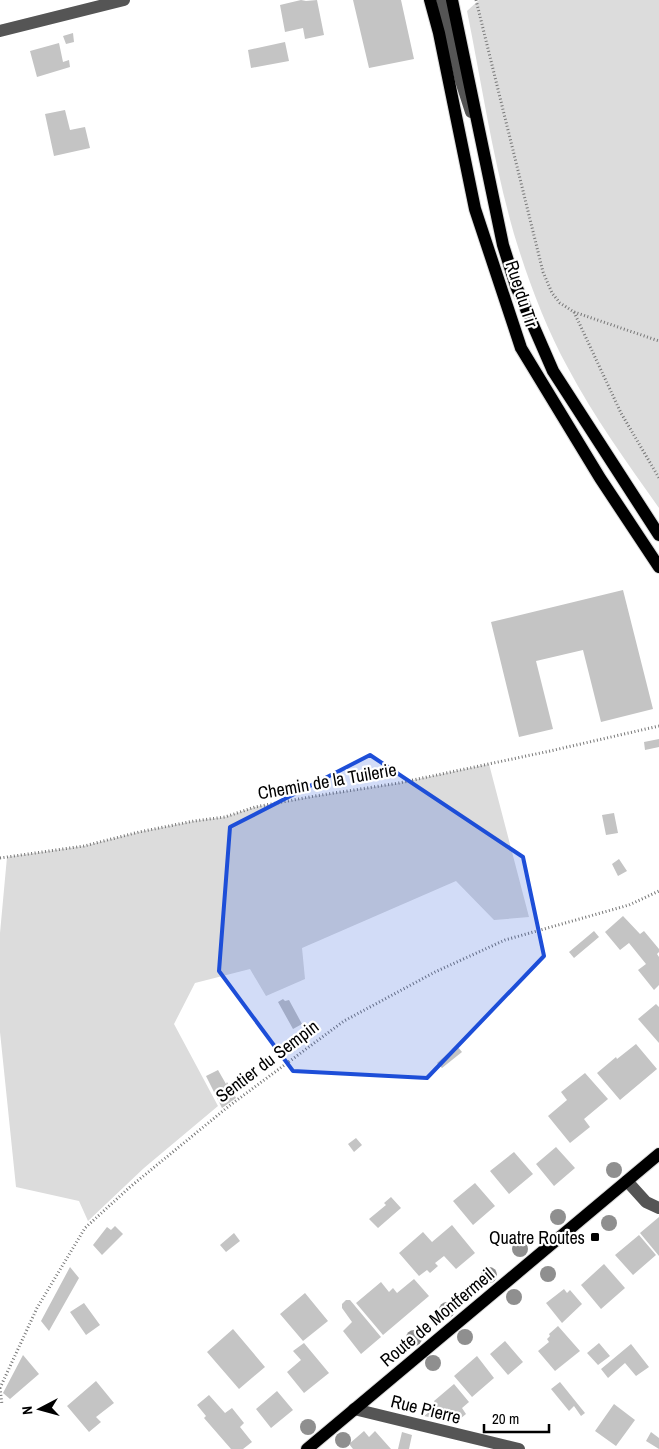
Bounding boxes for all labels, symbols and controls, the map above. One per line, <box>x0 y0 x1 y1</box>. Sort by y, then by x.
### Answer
street label: Rue du Tir <box>499 257 545 331</box>
street label: Chemin de la Tuilerie <box>256 756 398 806</box>
street label: Sentier du Sempin <box>210 1014 324 1108</box>
place label: Quatre Routes <box>489 1225 585 1250</box>
marker: Quatre Routes <box>589 1231 601 1243</box>
street label: Route de Montfermeil <box>375 1262 499 1372</box>
north arrow <box>15 1384 65 1434</box>
street label: Rue Pierre <box>388 1388 464 1430</box>
scale bar <box>484 1402 549 1434</box>
text: N <box>18 1405 36 1415</box>
text: 20 m <box>492 1408 519 1429</box>

